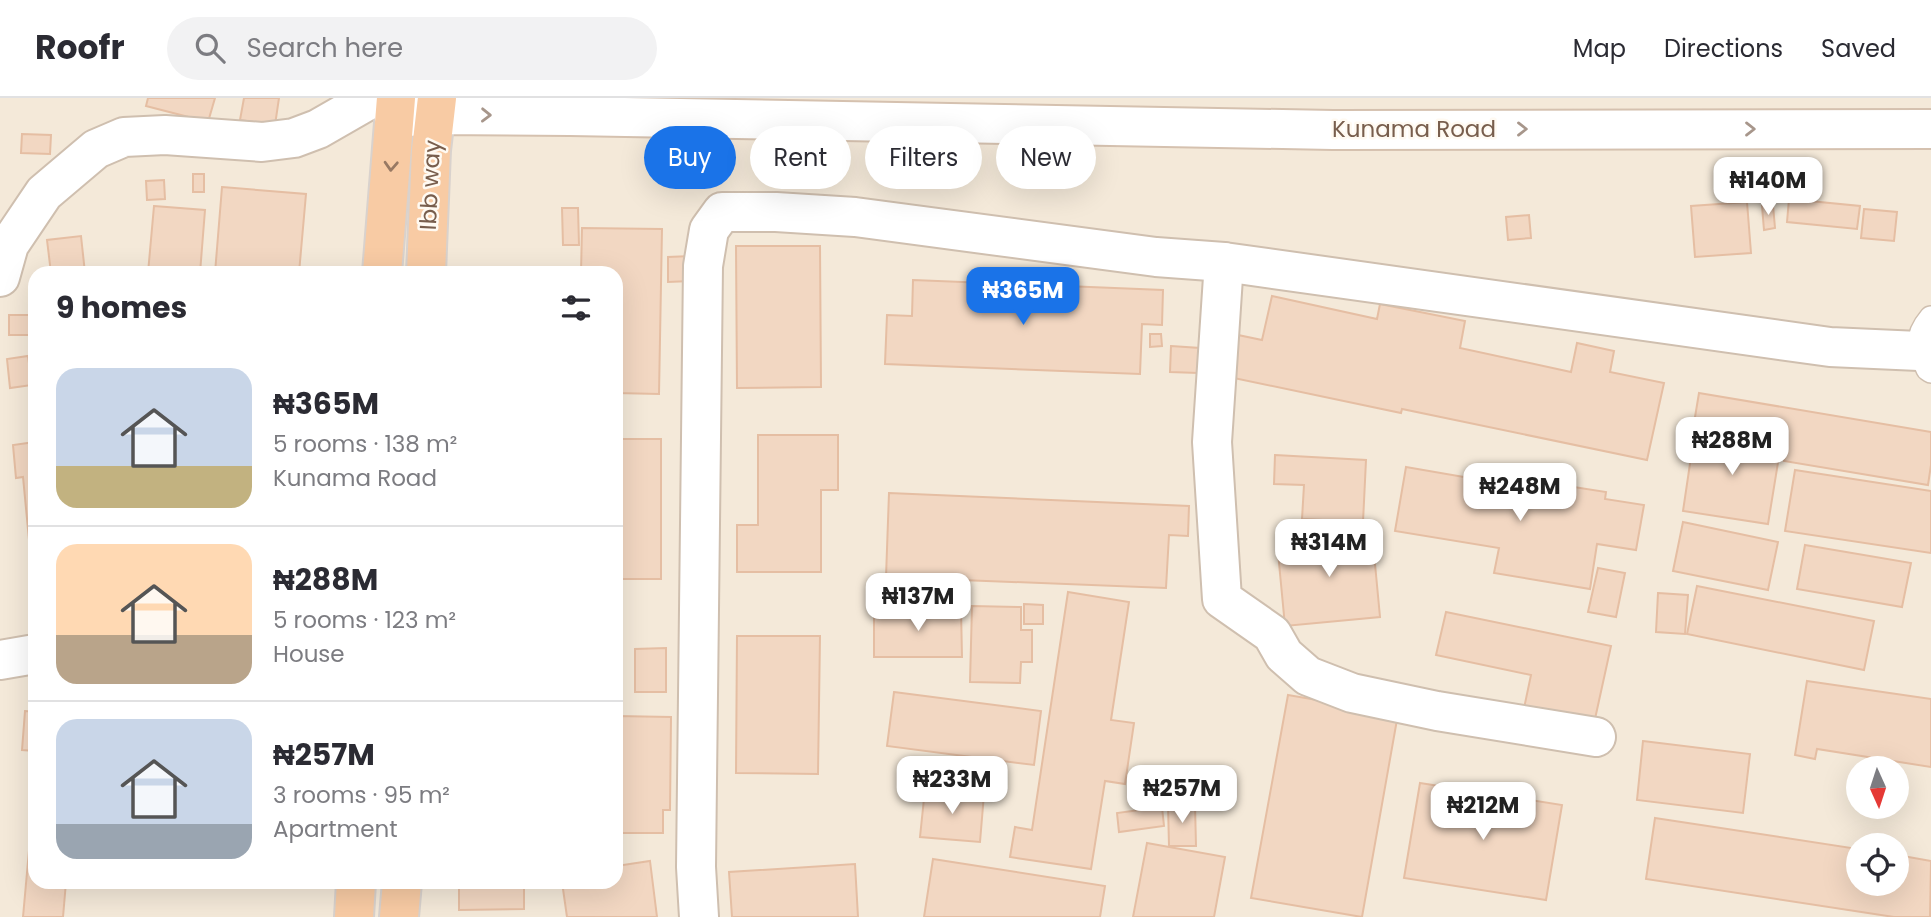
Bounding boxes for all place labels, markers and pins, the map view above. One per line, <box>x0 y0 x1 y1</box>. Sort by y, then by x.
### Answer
pin: ₦140M <box>1719 158 1817 217</box>
pin: ₦365M <box>974 268 1072 327</box>
pin: ₦288M <box>1683 418 1781 477</box>
pin: ₦248M <box>1471 464 1569 523</box>
pin: ₦314M <box>1280 519 1378 579</box>
pin: ₦137M <box>869 574 967 633</box>
pin: ₦233M <box>903 756 1001 816</box>
pin: ₦257M <box>1133 766 1231 825</box>
pin: ₦212M <box>1434 782 1532 842</box>

